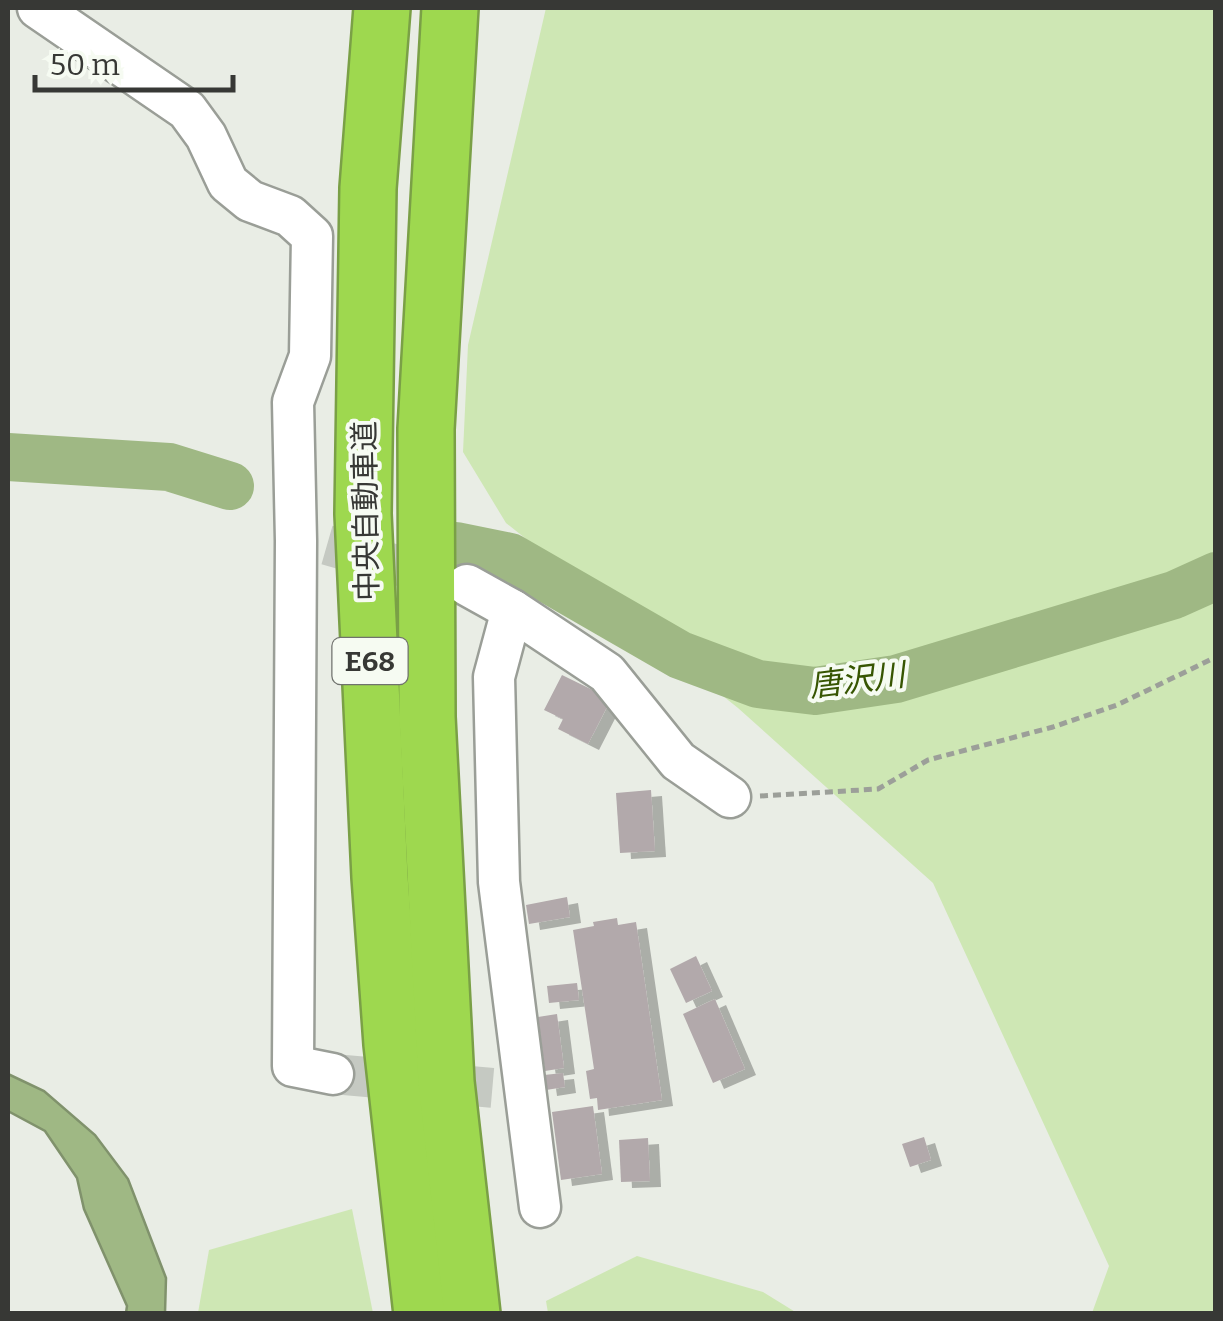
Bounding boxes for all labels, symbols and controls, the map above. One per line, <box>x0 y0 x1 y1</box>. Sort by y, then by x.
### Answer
scale bar <box>35 30 232 92</box>
text: 50 m <box>50 47 120 83</box>
street label: 中央自動車道 <box>346 421 386 601</box>
road number: E68 <box>332 638 408 684</box>
water label: 唐沢川 <box>807 655 910 705</box>

